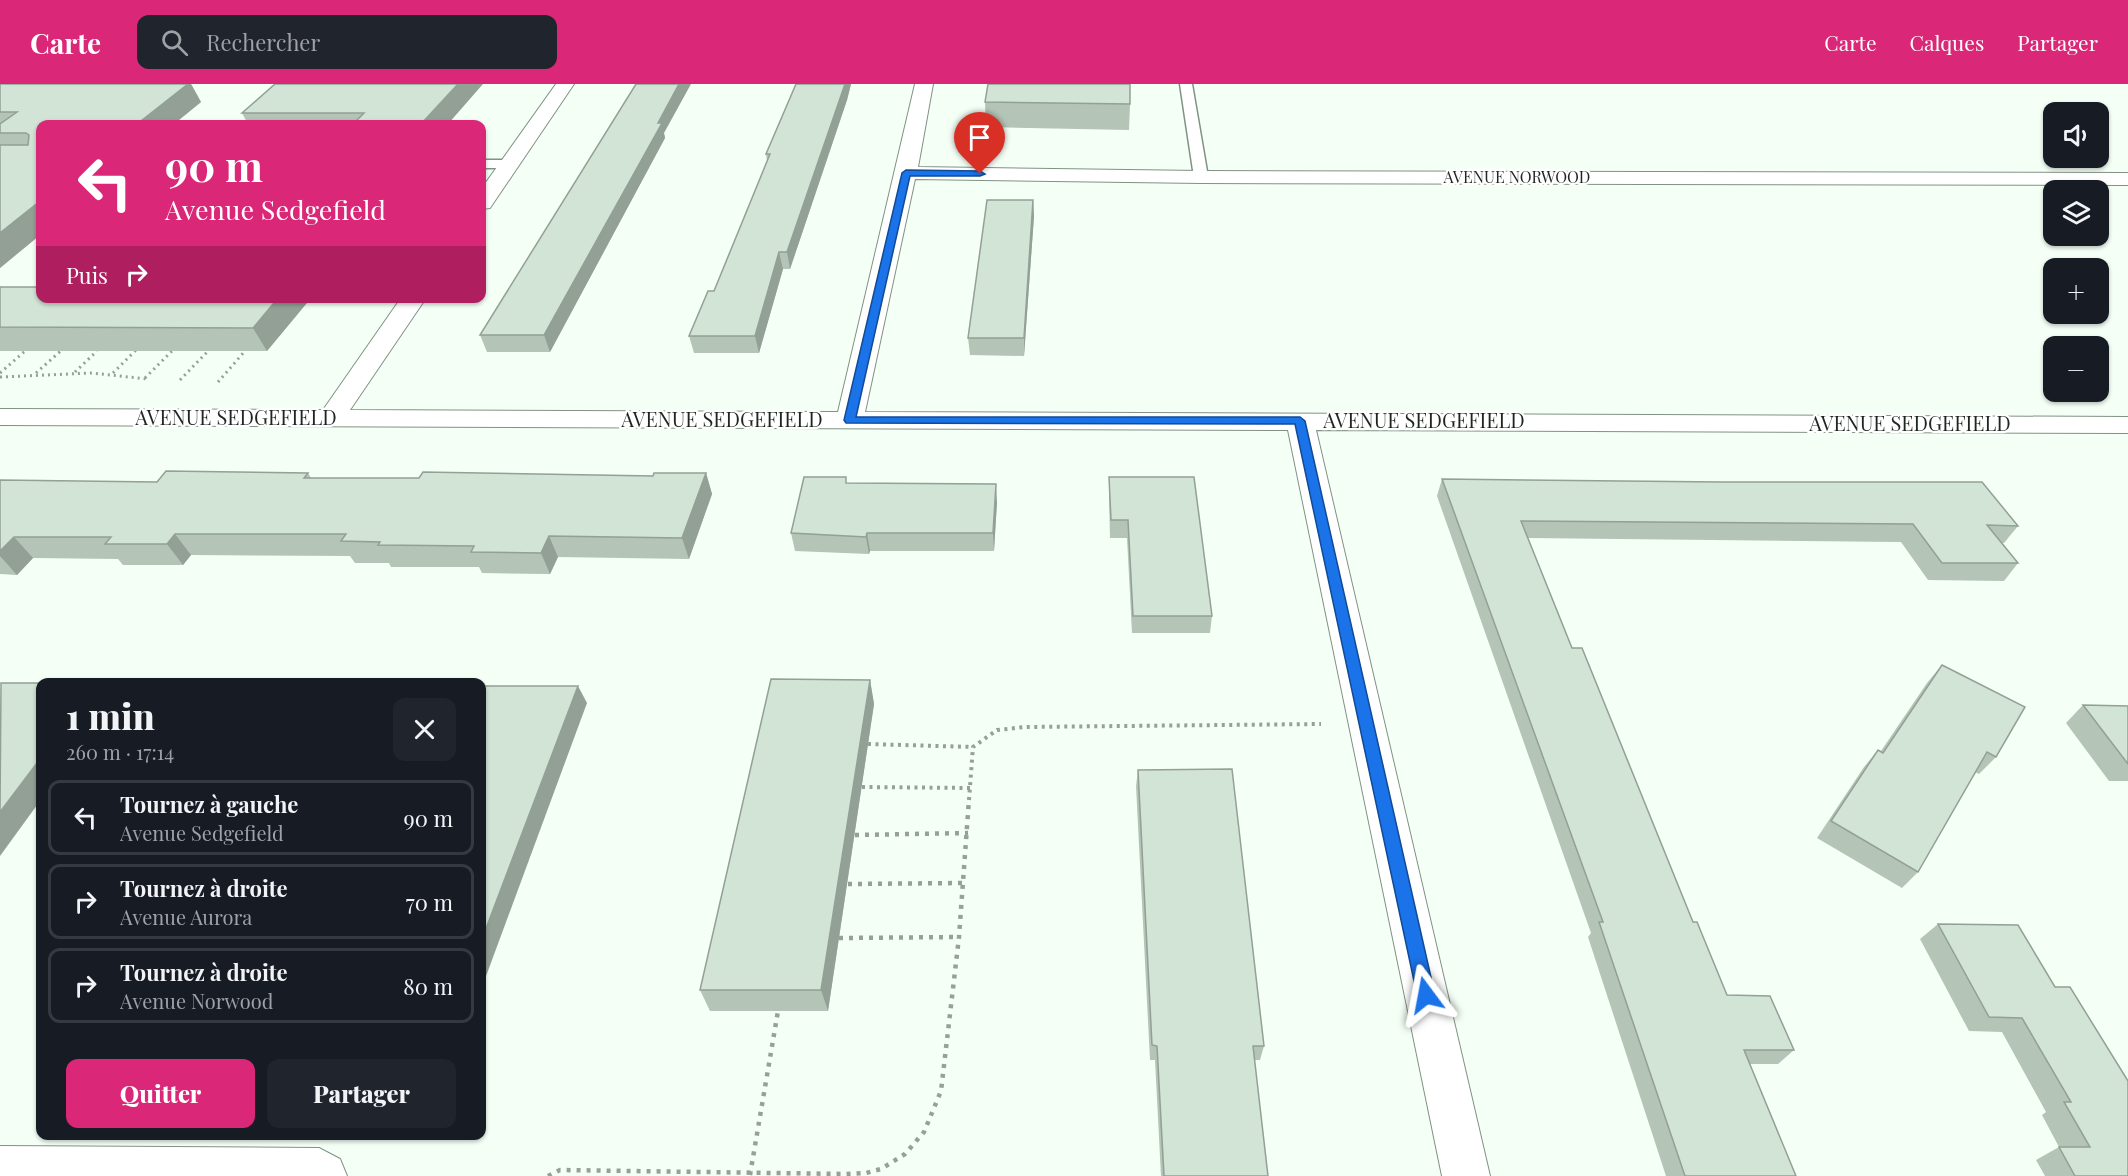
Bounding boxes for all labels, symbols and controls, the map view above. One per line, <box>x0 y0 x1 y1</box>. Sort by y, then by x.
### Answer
search box <box>137 15 557 69</box>
text: Carte <box>30 24 101 61</box>
icon: search <box>158 26 191 59</box>
text: Rechercher <box>206 27 320 57</box>
text: Carte <box>1824 28 1877 56</box>
text: Calques <box>1910 28 1984 56</box>
text: Partager <box>2017 28 2098 56</box>
map controls <box>2043 102 2109 402</box>
button: sound <box>2043 102 2109 168</box>
pin <box>954 112 1005 174</box>
icon: arrive <box>963 121 996 154</box>
text: 90 m <box>165 137 263 193</box>
icon: left <box>66 144 144 222</box>
street label: AVENUE NORWOOD <box>1443 166 1590 187</box>
button: layers <box>2043 180 2109 246</box>
text: Avenue Sedgefield <box>165 191 386 227</box>
icon: right <box>120 258 153 291</box>
button: + <box>2043 258 2109 324</box>
text: Puis <box>66 260 108 290</box>
button: − <box>2043 336 2109 402</box>
street label: AVENUE SEDGEFIELD <box>134 403 337 430</box>
street label: AVENUE SEDGEFIELD <box>620 405 823 432</box>
street label: AVENUE SEDGEFIELD <box>1322 406 1525 433</box>
street label: AVENUE SEDGEFIELD <box>1808 409 2011 436</box>
text: 1 min <box>66 691 155 739</box>
button: close <box>393 698 456 761</box>
text: 260 m · 17:14 <box>66 738 174 765</box>
text: Tournez à gauche <box>120 789 298 819</box>
icon: left <box>69 801 102 834</box>
text: 90 m <box>404 803 453 833</box>
text: Avenue Sedgefield <box>120 819 284 846</box>
text: Tournez à droite <box>120 873 288 903</box>
icon: right <box>69 885 102 918</box>
text: 70 m <box>406 887 453 917</box>
text: Avenue Aurora <box>120 903 252 930</box>
text: Tournez à droite <box>120 957 288 987</box>
position arrow <box>1394 963 1458 1027</box>
icon: right <box>69 969 102 1002</box>
text: 80 m <box>403 971 453 1001</box>
text: Avenue Norwood <box>120 987 273 1014</box>
button: Quitter <box>66 1059 255 1128</box>
button: Partager <box>267 1059 456 1128</box>

